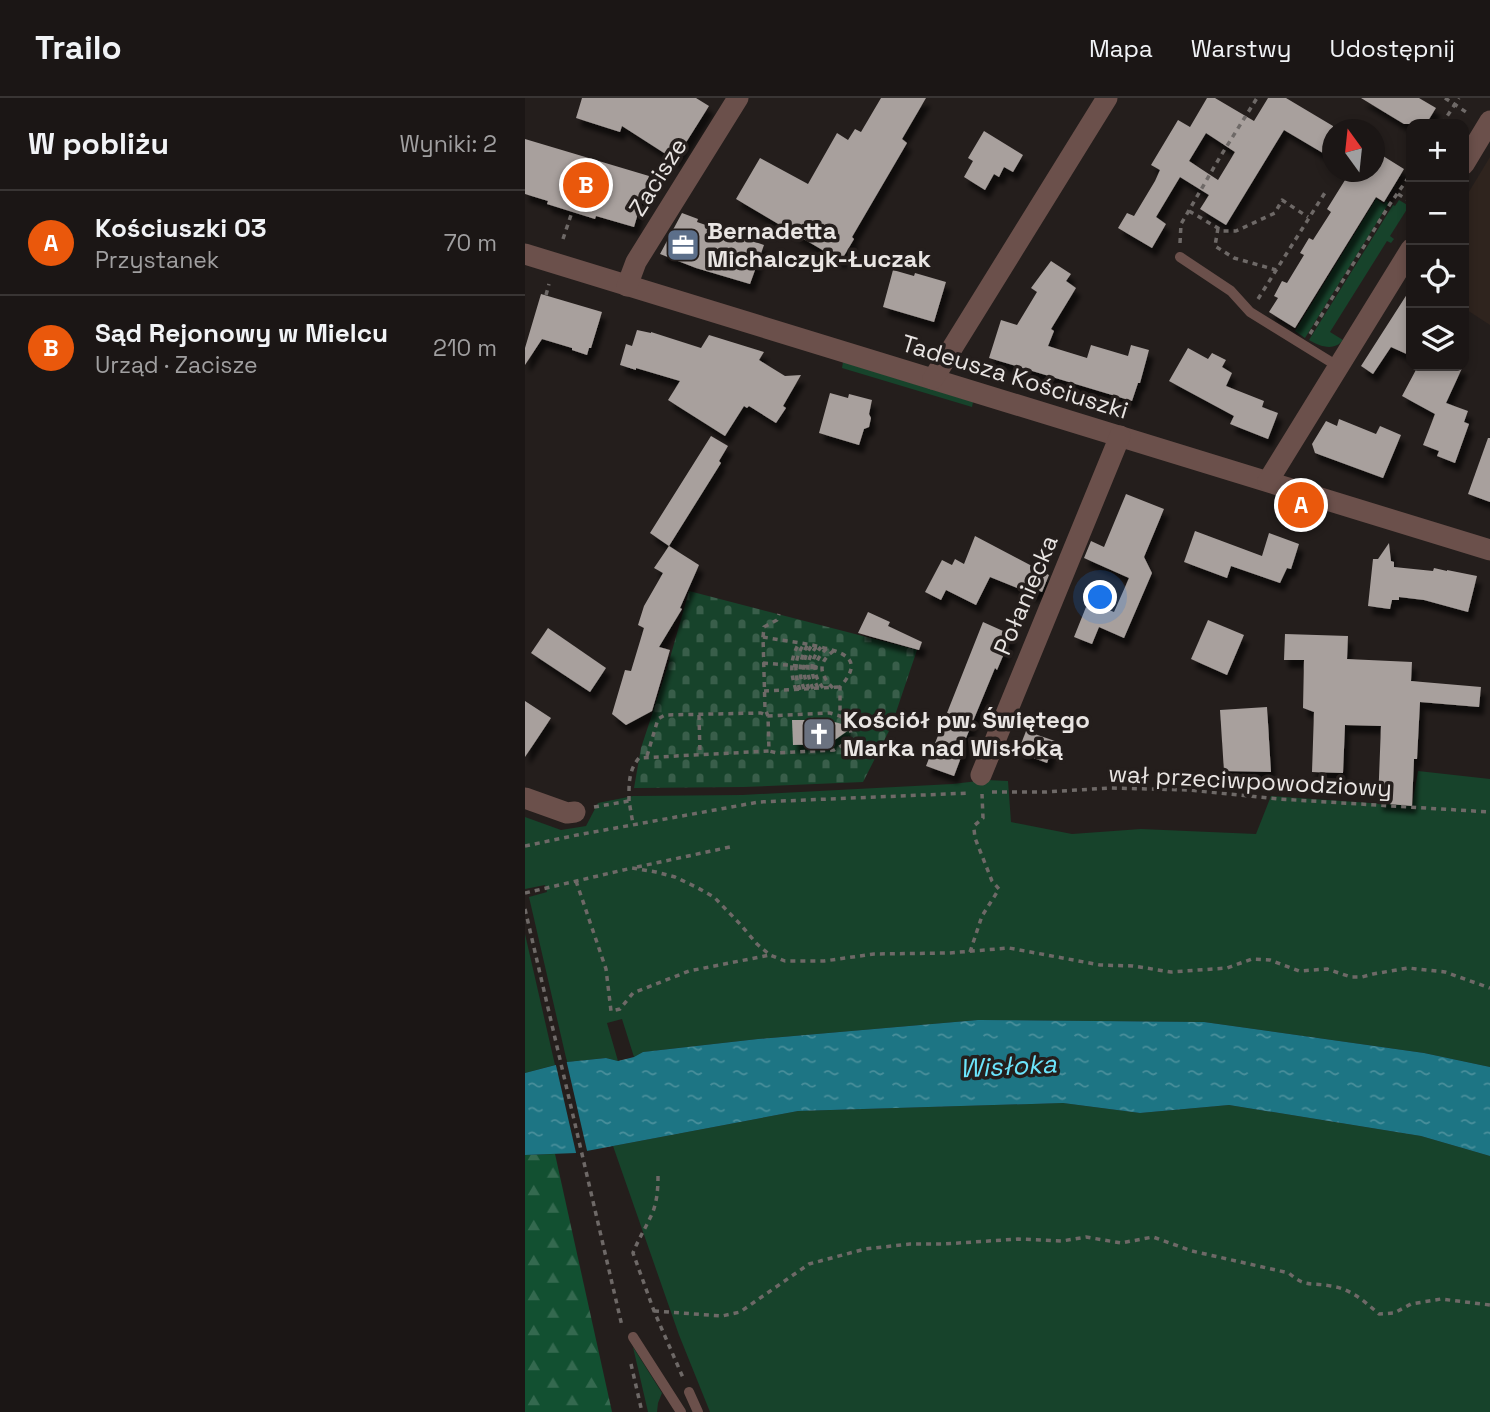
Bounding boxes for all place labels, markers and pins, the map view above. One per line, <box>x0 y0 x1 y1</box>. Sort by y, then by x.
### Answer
pin: B <box>563 159 609 211</box>
place label: Bernadetta Michalczyk-Łuczak <box>707 215 931 274</box>
office icon: Bernadetta Michalczyk-Łuczak <box>664 226 702 264</box>
pin: A <box>1278 479 1324 531</box>
place label: Kościół pw. Świętego Marka nad Wisłoką <box>843 704 1090 763</box>
church icon: Kościół pw. Świętego Marka nad Wisłoką <box>800 715 838 753</box>

